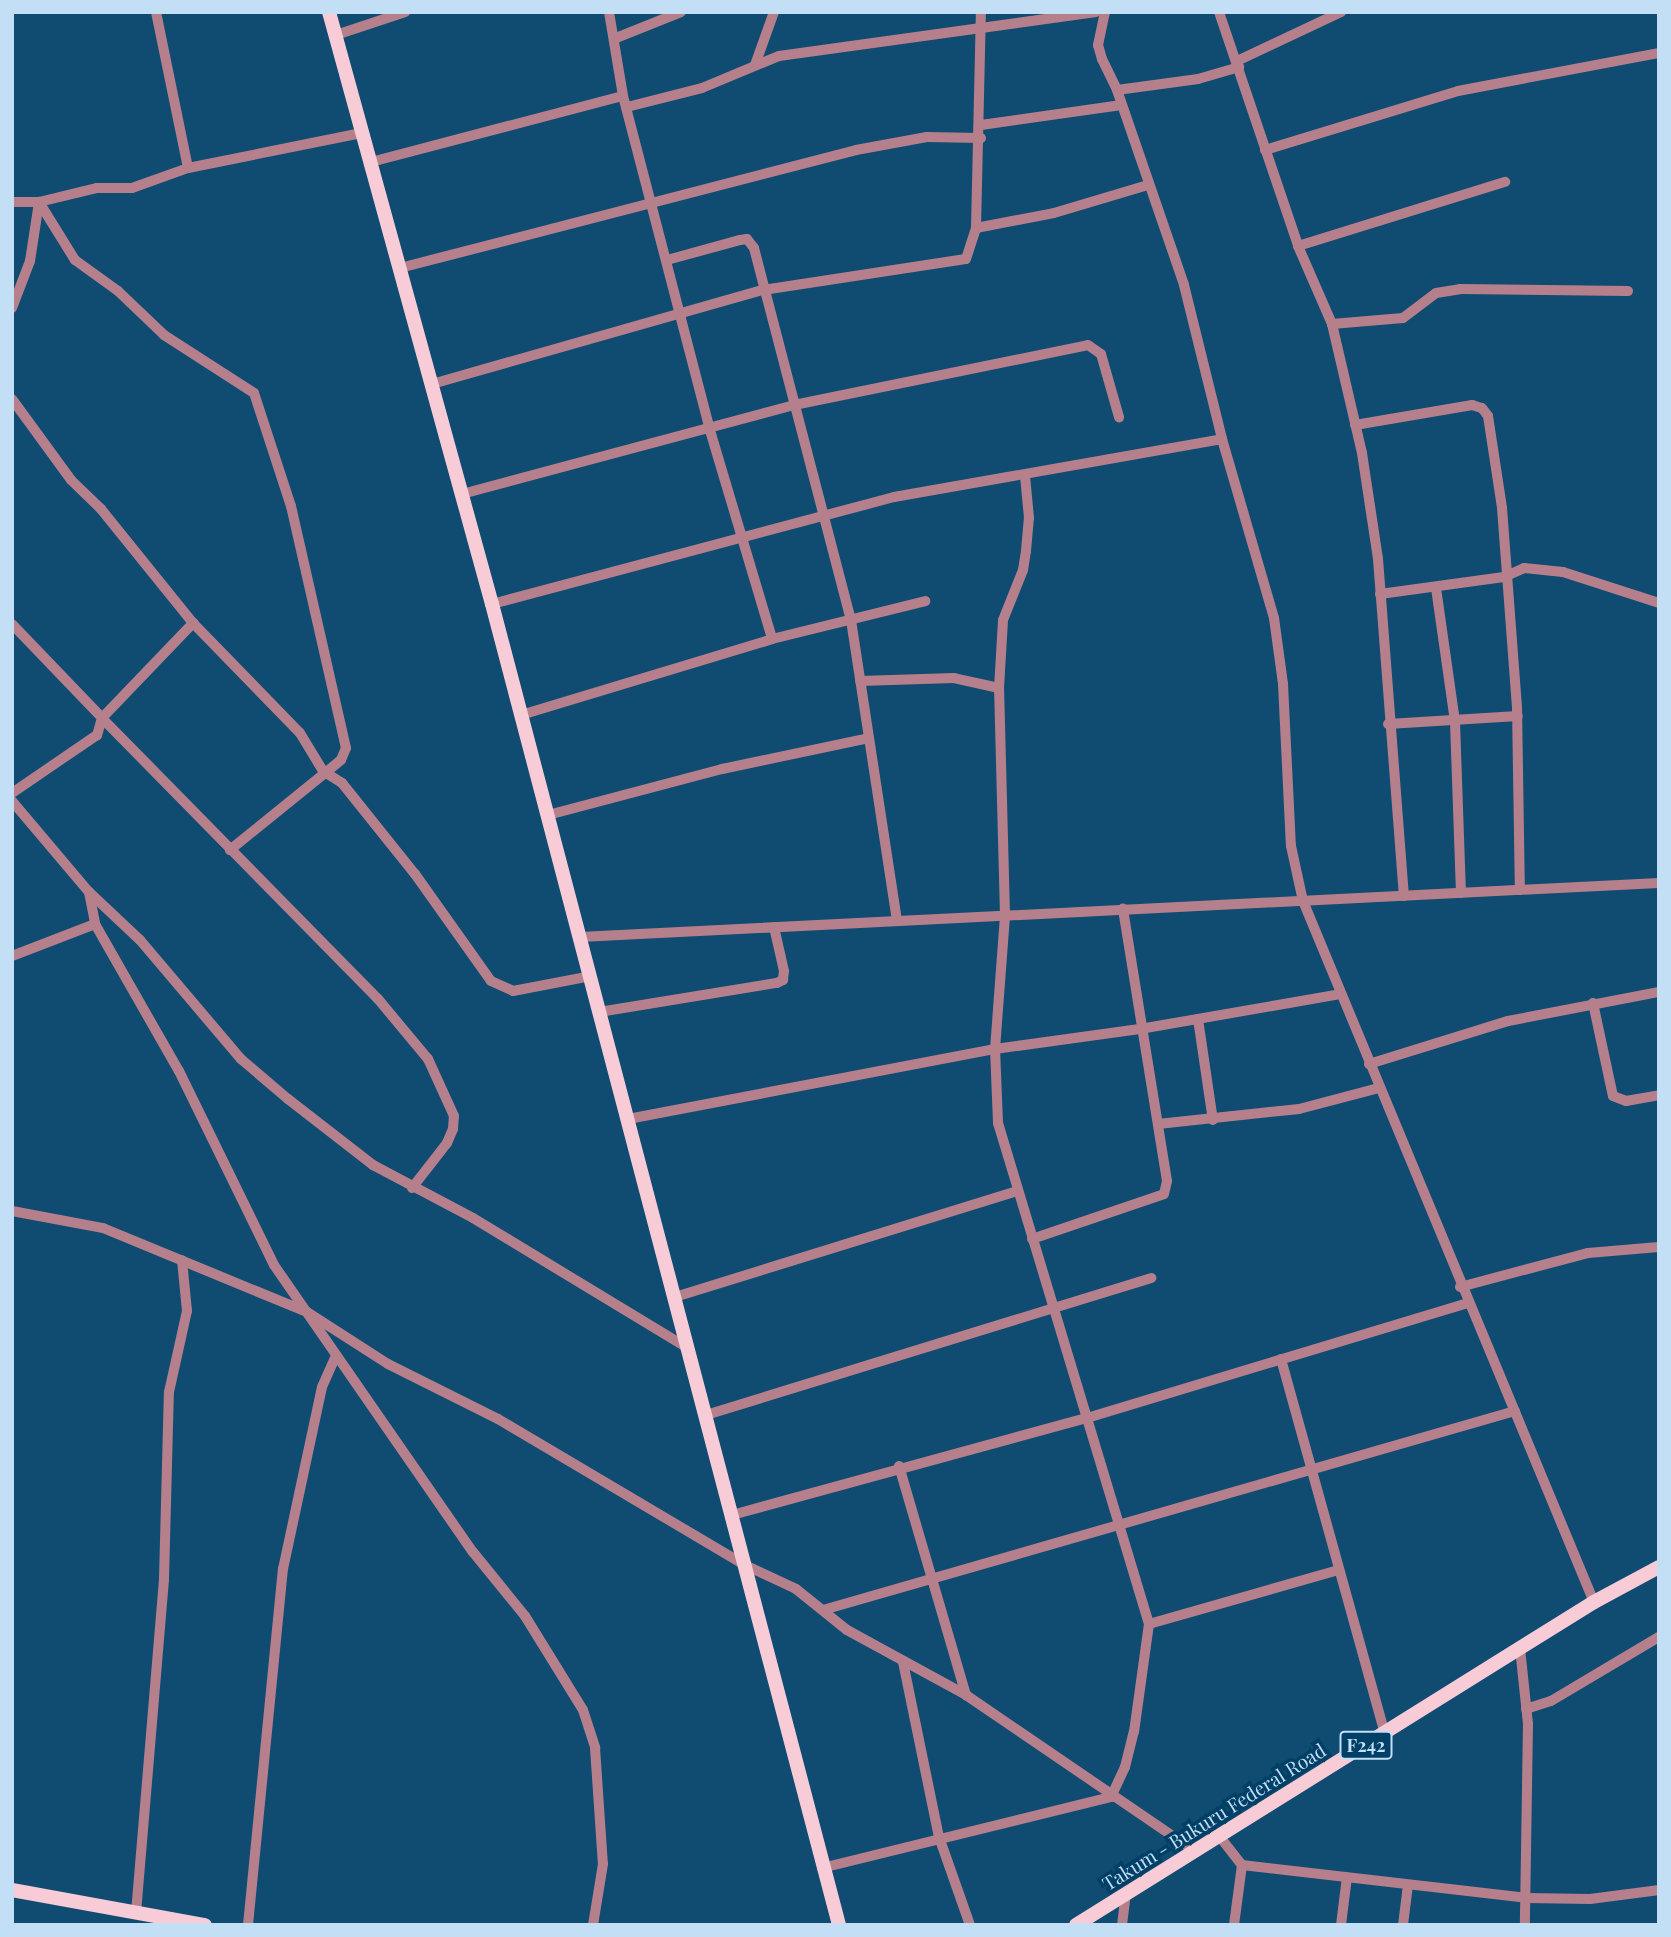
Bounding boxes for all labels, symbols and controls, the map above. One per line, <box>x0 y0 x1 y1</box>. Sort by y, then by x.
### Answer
road number: F242 <box>1338 1730 1394 1760</box>
street label: Takum - Bukuru Federal Road <box>1098 1739 1330 1895</box>

